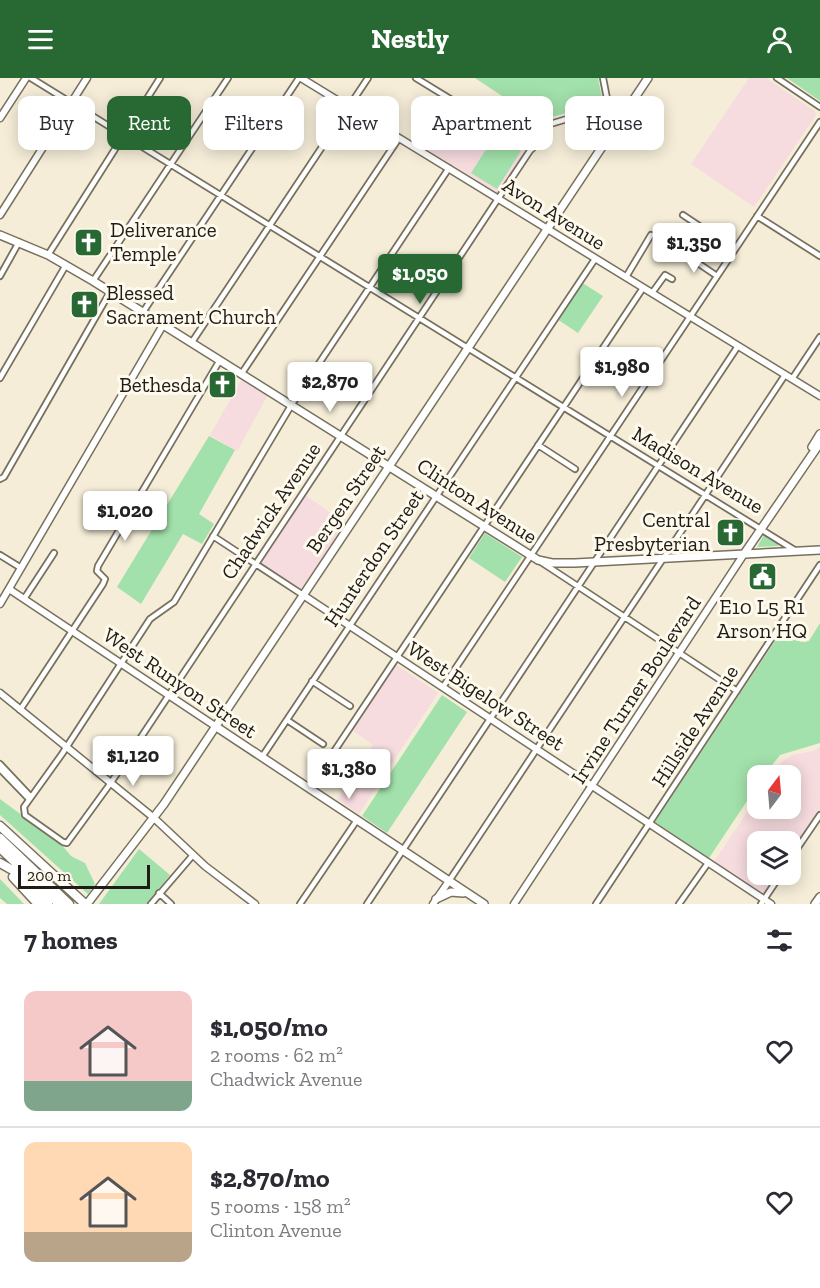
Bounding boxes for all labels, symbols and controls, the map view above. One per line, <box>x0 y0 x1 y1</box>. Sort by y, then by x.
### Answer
icon: menu <box>24 23 57 56</box>
text: Nestly <box>371 23 449 55</box>
icon: person <box>763 23 796 56</box>
chip: Buy <box>18 96 95 150</box>
chip: Rent <box>107 96 191 150</box>
chip: Filters <box>203 96 304 150</box>
chip: New <box>316 96 399 150</box>
chip: Apartment <box>411 96 553 150</box>
chip: House <box>565 96 664 150</box>
street label: Avon Avenue <box>498 172 610 255</box>
place label: Deliverance Temple <box>110 217 217 266</box>
pin: $1,350 <box>645 223 743 274</box>
church icon: Deliverance Temple <box>73 226 105 258</box>
text: $1,350 <box>667 230 721 254</box>
pin: $1,050 <box>371 254 469 305</box>
text: $1,050 <box>392 261 448 285</box>
place label: Blessed Sacrament Church <box>106 280 276 329</box>
church icon: Blessed Sacrament Church <box>69 289 101 321</box>
pin: $1,980 <box>573 347 671 398</box>
text: $1,980 <box>594 354 650 378</box>
pin: $2,870 <box>281 362 379 413</box>
church icon: Bethesda <box>207 369 239 401</box>
text: $2,870 <box>301 369 359 393</box>
place label: Bethesda <box>119 372 202 397</box>
street label: Madison Avenue <box>628 421 768 519</box>
street label: Chadwick Avenue <box>215 437 326 584</box>
street label: Bergen Street <box>300 440 391 557</box>
street label: Clinton Avenue <box>412 452 542 549</box>
street label: Hunterdon Street <box>318 484 429 631</box>
pin: $1,020 <box>76 491 174 542</box>
text: $1,020 <box>97 498 153 522</box>
place label: Central Presbyterian <box>594 507 710 556</box>
church icon: Central Presbyterian <box>715 516 747 548</box>
public building icon: E10 L5 R1 Arson HQ <box>746 560 778 592</box>
street label: Irvine Turner Boulevard <box>566 591 706 788</box>
place label: E10 L5 R1 Arson HQ <box>717 594 807 643</box>
street label: West Runyon Street <box>99 622 262 743</box>
street label: West Bigelow Street <box>403 636 570 756</box>
street label: Hillside Avenue <box>646 660 743 791</box>
pin: $1,120 <box>84 736 182 787</box>
text: $1,120 <box>107 743 159 767</box>
pin: $1,380 <box>300 749 398 800</box>
text: $1,380 <box>321 756 377 780</box>
north arrow <box>747 765 801 819</box>
map controls <box>747 765 801 885</box>
button: layers <box>747 831 801 885</box>
scale bar <box>18 862 150 890</box>
text: 200 m <box>27 866 71 885</box>
text: 7 homes <box>24 924 118 956</box>
icon: filters <box>763 924 796 957</box>
text: $1,050/mo <box>210 1011 328 1043</box>
icon: home <box>72 1015 144 1087</box>
icon: heart <box>763 1035 796 1068</box>
text: 2 rooms · 62 m² <box>210 1043 343 1067</box>
text: Chadwick Avenue <box>210 1067 362 1091</box>
text: $2,870/mo <box>210 1162 330 1194</box>
icon: home <box>72 1166 144 1238</box>
icon: heart <box>763 1186 796 1219</box>
text: 5 rooms · 158 m² <box>210 1194 351 1218</box>
text: Clinton Avenue <box>210 1218 342 1242</box>

